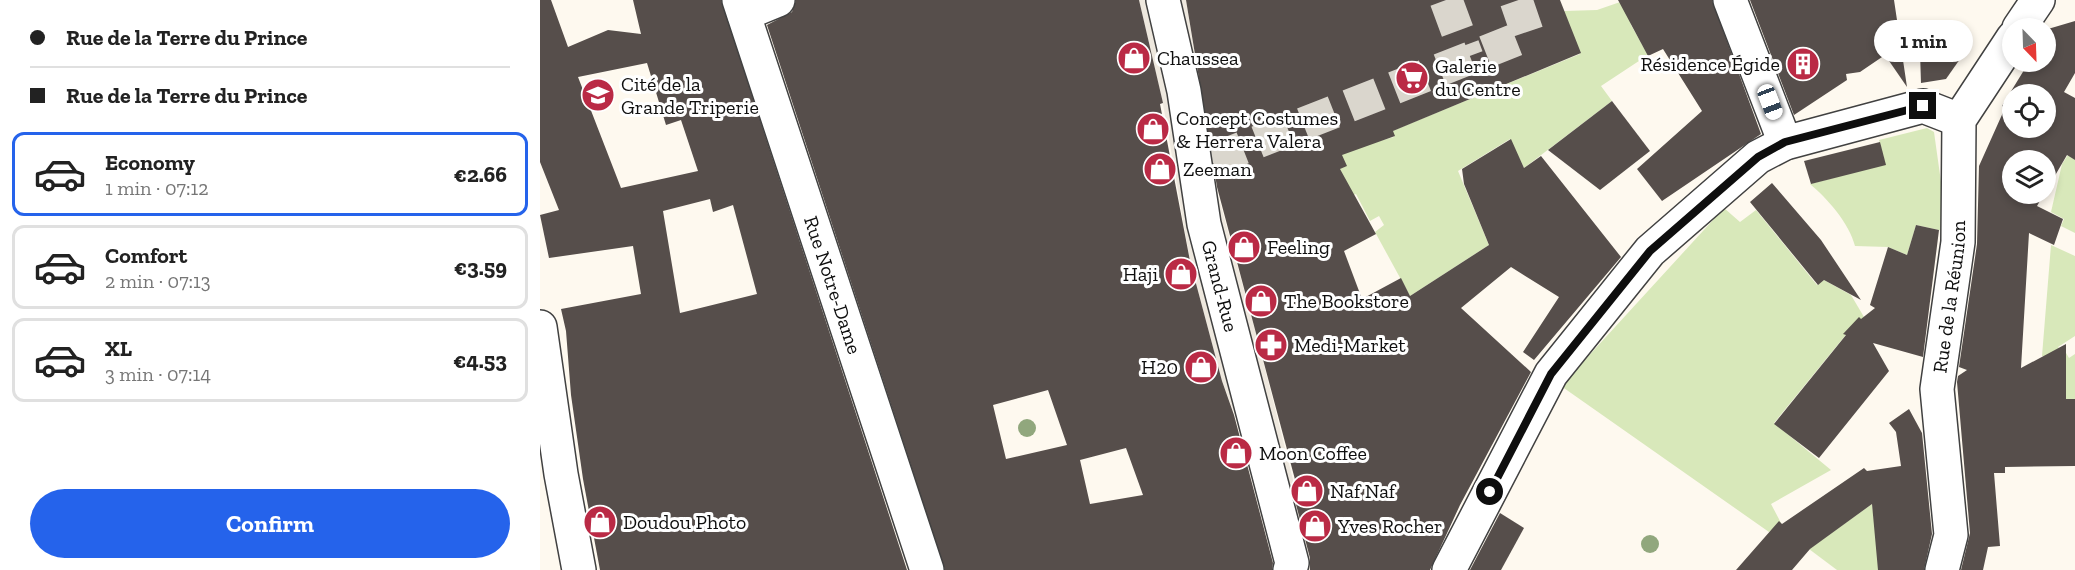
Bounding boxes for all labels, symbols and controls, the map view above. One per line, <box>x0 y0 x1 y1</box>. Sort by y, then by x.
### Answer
north arrow <box>2002 18 2056 72</box>
map controls <box>2002 18 2056 204</box>
callout: 1 min <box>1874 19 1972 61</box>
text: Rue de la Terre du Prince <box>66 24 307 51</box>
text: 1 min <box>1900 29 1947 53</box>
shop icon: Chaussea <box>1116 40 1152 76</box>
place label: Chaussea <box>1157 46 1239 70</box>
building icon: Résidence Égide <box>1785 46 1821 82</box>
place label: Résidence Égide <box>1640 52 1780 76</box>
place label: Galerie du Centre <box>1435 54 1521 101</box>
supermarket icon: Galerie du Centre <box>1394 60 1430 96</box>
place label: Cité de la Grande Triperie <box>621 72 759 119</box>
school or university icon: Cité de la Grande Triperie <box>580 77 616 113</box>
text: Rue de la Terre du Prince <box>66 82 307 109</box>
car <box>1755 82 1785 122</box>
button: locate <box>2002 84 2056 138</box>
route end <box>1909 92 1936 119</box>
place label: Concept Costumes & Herrera Valera <box>1176 106 1338 153</box>
shop icon: Concept Costumes & Herrera Valera <box>1135 111 1171 147</box>
icon: car <box>33 147 87 201</box>
text: Economy <box>105 149 195 176</box>
button: layers <box>2002 150 2056 204</box>
shop icon: Zeeman <box>1142 151 1178 187</box>
place label: Zeeman <box>1183 157 1252 181</box>
text: €2.66 <box>454 161 507 188</box>
text: 1 min · 07:12 <box>105 176 208 200</box>
street label: Rue Notre-Dame <box>799 213 867 357</box>
street label: Rue de la Réunion <box>1927 220 1970 374</box>
shop icon: Feeling <box>1226 229 1262 265</box>
place label: Feeling <box>1267 235 1330 259</box>
street label: Grand-Rue <box>1197 238 1243 334</box>
icon: car <box>33 240 87 294</box>
text: Comfort <box>105 242 187 269</box>
text: €3.59 <box>454 254 507 281</box>
shop icon: Haji <box>1163 256 1199 292</box>
place label: Haji <box>1123 262 1158 286</box>
text: 2 min · 07:13 <box>105 269 211 293</box>
shop icon: The Bookstore <box>1243 283 1279 319</box>
place label: The Bookstore <box>1284 289 1409 313</box>
pharmacy icon: Medi-Market <box>1253 327 1289 363</box>
icon: car <box>33 333 87 387</box>
place label: Medi-Market <box>1294 333 1406 357</box>
text: XL <box>105 335 132 362</box>
text: €4.53 <box>453 347 507 374</box>
shop icon: H20 <box>1183 349 1219 385</box>
place label: H20 <box>1141 355 1178 379</box>
text: 3 min · 07:14 <box>105 362 211 386</box>
shop icon: Moon Coffee <box>1218 435 1254 471</box>
place label: Moon Coffee <box>1259 441 1367 465</box>
shop icon: Naf Naf <box>1289 473 1325 509</box>
route start <box>1476 478 1503 505</box>
place label: Naf Naf <box>1330 479 1397 503</box>
button: Confirm <box>30 489 510 558</box>
shop icon: Doudou Photo <box>582 504 618 540</box>
shop icon: Yves Rocher <box>1297 508 1333 544</box>
place label: Doudou Photo <box>623 510 746 534</box>
place label: Yves Rocher <box>1337 514 1442 538</box>

